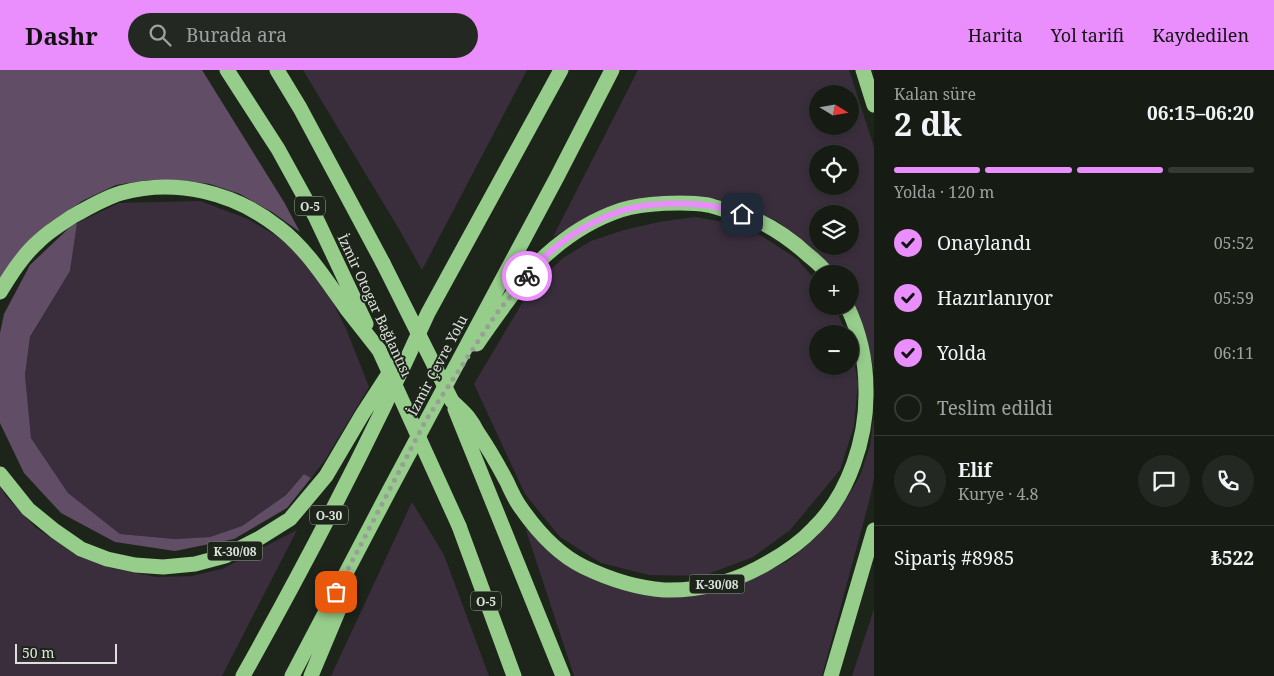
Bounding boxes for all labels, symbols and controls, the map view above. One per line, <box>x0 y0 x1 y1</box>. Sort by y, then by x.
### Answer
search box <box>128 13 478 58</box>
text: Dashr <box>25 19 98 52</box>
icon: search <box>146 21 174 49</box>
text: Burada ara <box>186 22 287 48</box>
text: Harita <box>968 23 1023 47</box>
text: Yol tarifi <box>1051 23 1124 47</box>
text: Kaydedilen <box>1152 23 1249 47</box>
text: Kalan süre <box>894 83 976 105</box>
north arrow <box>809 85 859 135</box>
map controls <box>809 85 859 375</box>
text: 06:15–06:20 <box>1147 100 1254 126</box>
text: 2 dk <box>894 102 962 145</box>
button: locate <box>809 145 859 195</box>
text: Yolda · 120 m <box>894 181 994 203</box>
pin <box>721 193 763 235</box>
road number: O-5 <box>295 196 325 216</box>
icon: home <box>728 200 756 228</box>
button: layers <box>809 205 859 255</box>
icon: check <box>894 229 922 257</box>
text: Onaylandı <box>937 230 1031 256</box>
street label: İzmir Otogar Bağlantısı <box>334 231 417 380</box>
text: 05:52 <box>1214 232 1254 254</box>
courier <box>502 251 552 301</box>
icon: bike <box>513 262 541 290</box>
button: + <box>809 265 859 315</box>
icon: check <box>894 284 922 312</box>
text: Hazırlanıyor <box>937 285 1053 311</box>
text: 05:59 <box>1214 287 1254 309</box>
street label: İzmir Çevre Yolu <box>403 311 472 419</box>
button: − <box>809 325 859 375</box>
icon: check <box>894 339 922 367</box>
text: Yolda <box>937 340 987 366</box>
text: 06:11 <box>1214 342 1254 364</box>
text: Teslim edildi <box>937 395 1053 421</box>
button: person <box>894 455 946 507</box>
button: chat <box>1138 455 1190 507</box>
button: phone <box>1202 455 1254 507</box>
text: Elif <box>958 457 992 483</box>
text: Kurye · 4.8 <box>958 483 1038 505</box>
road number: O-30 <box>310 506 348 524</box>
road number: K-30/08 <box>208 542 262 561</box>
text: Sipariş #8985 <box>894 545 1014 571</box>
text: ₺522 <box>1211 545 1254 571</box>
pin <box>315 571 357 613</box>
road number: K-30/08 <box>690 574 744 594</box>
icon: bag <box>322 578 350 606</box>
road number: O-5 <box>471 592 501 610</box>
scale bar <box>15 641 118 664</box>
text: 50 m <box>22 643 55 662</box>

